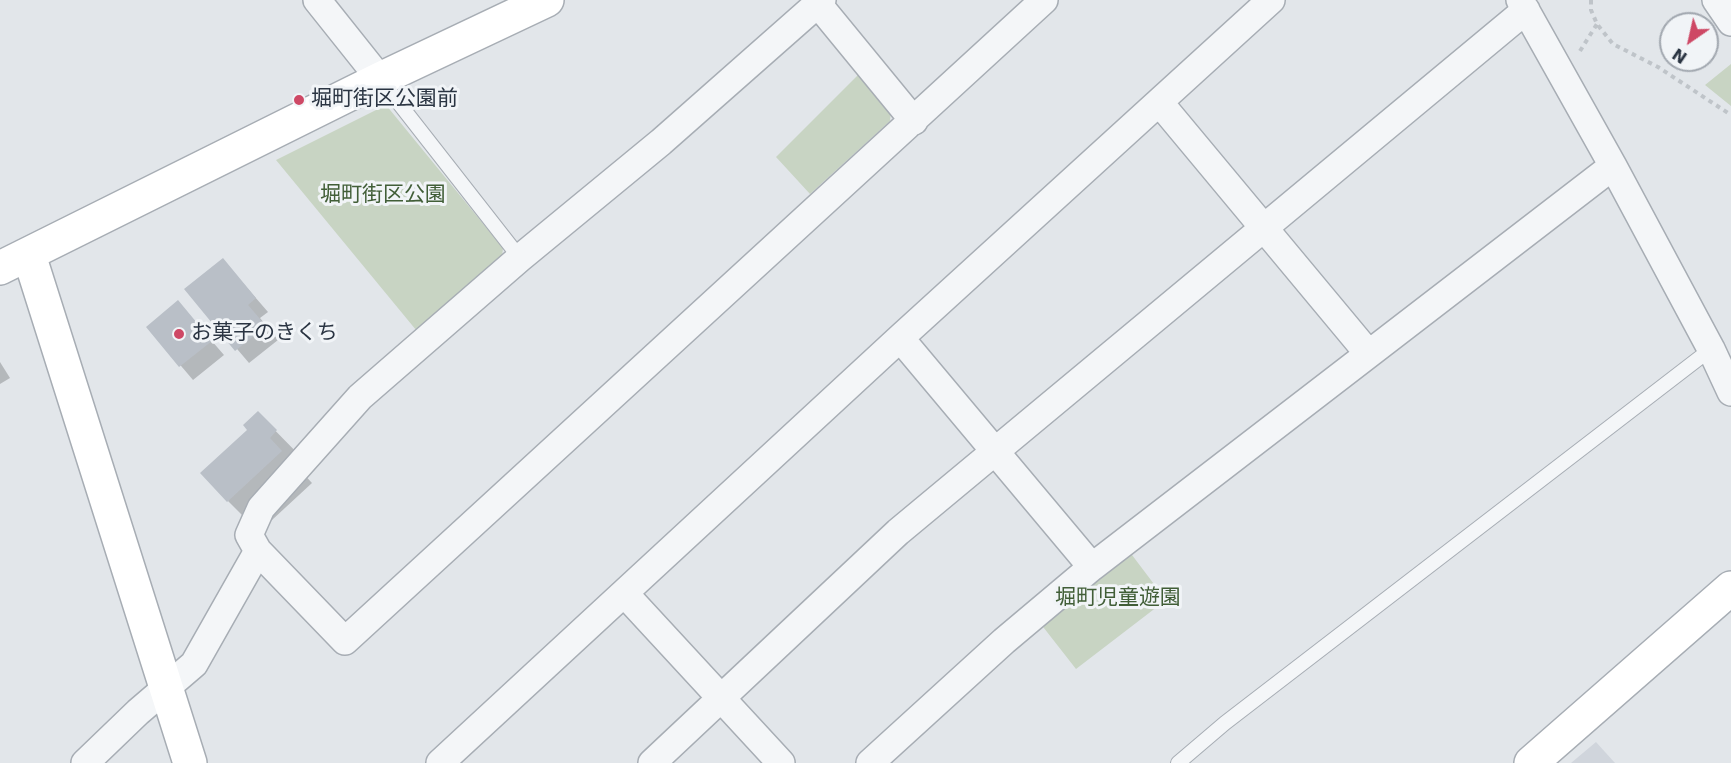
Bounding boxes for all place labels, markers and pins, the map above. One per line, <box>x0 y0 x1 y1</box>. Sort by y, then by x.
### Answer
place label: 堀町街区公園前 <box>311 87 458 113</box>
marker: 堀町街区公園前 <box>292 93 306 107</box>
place label: お菓子のきくち <box>191 321 338 347</box>
marker: お菓子のきくち <box>172 327 186 341</box>

